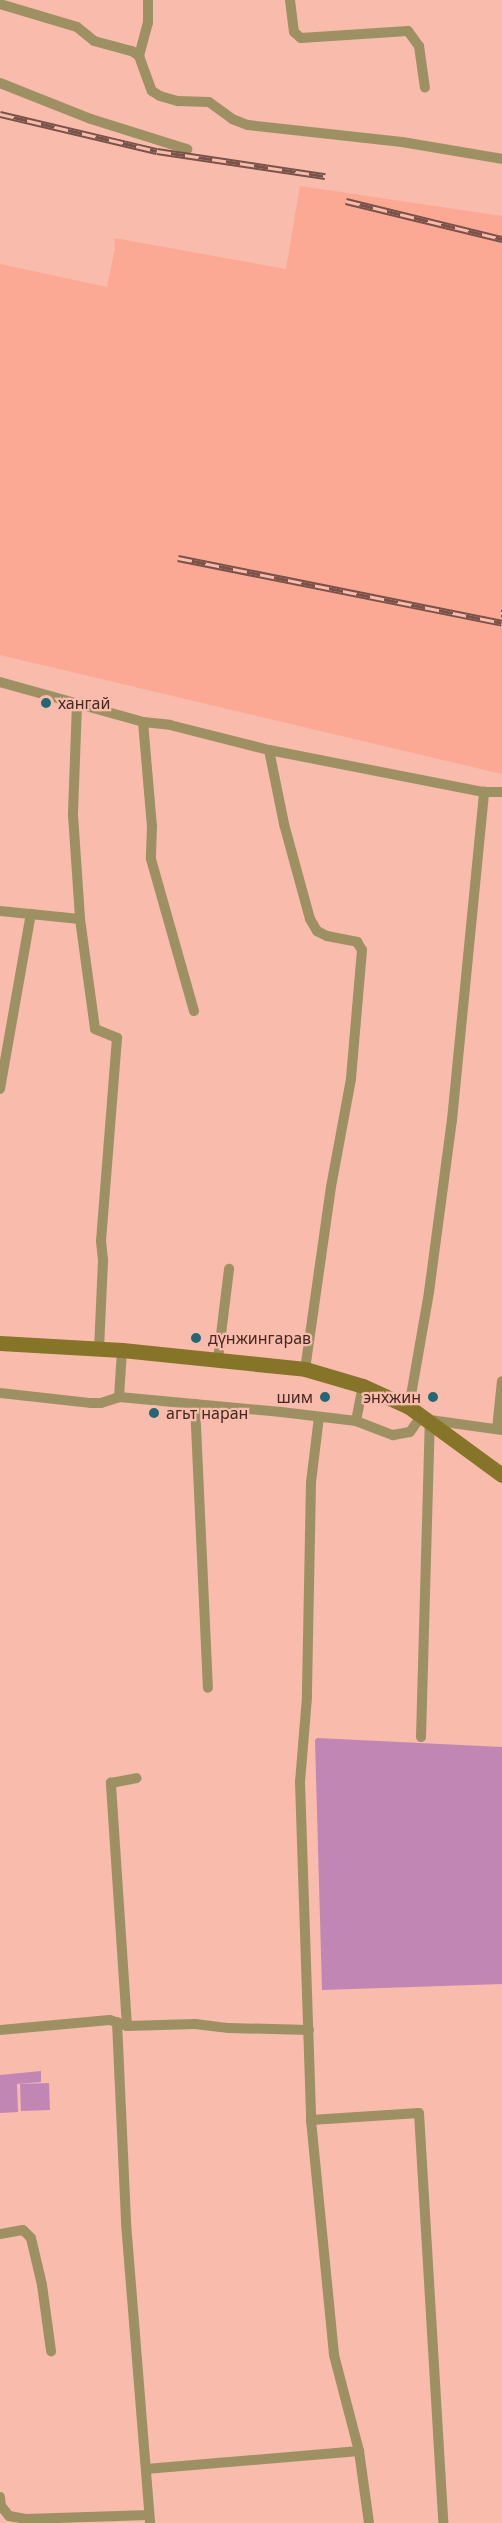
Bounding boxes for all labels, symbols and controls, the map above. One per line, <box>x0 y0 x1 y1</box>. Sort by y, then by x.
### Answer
place label: хангай <box>58 693 110 713</box>
marker: хангай <box>39 696 53 710</box>
place label: дүнжингарав <box>208 1328 311 1348</box>
marker: дүнжингарав <box>189 1331 203 1345</box>
place label: шим <box>276 1387 313 1407</box>
place label: энхжин <box>363 1387 421 1407</box>
marker: шим <box>318 1390 332 1404</box>
marker: энхжин <box>426 1390 440 1404</box>
place label: агьт наран <box>166 1403 248 1423</box>
marker: агьт наран <box>147 1406 161 1420</box>

